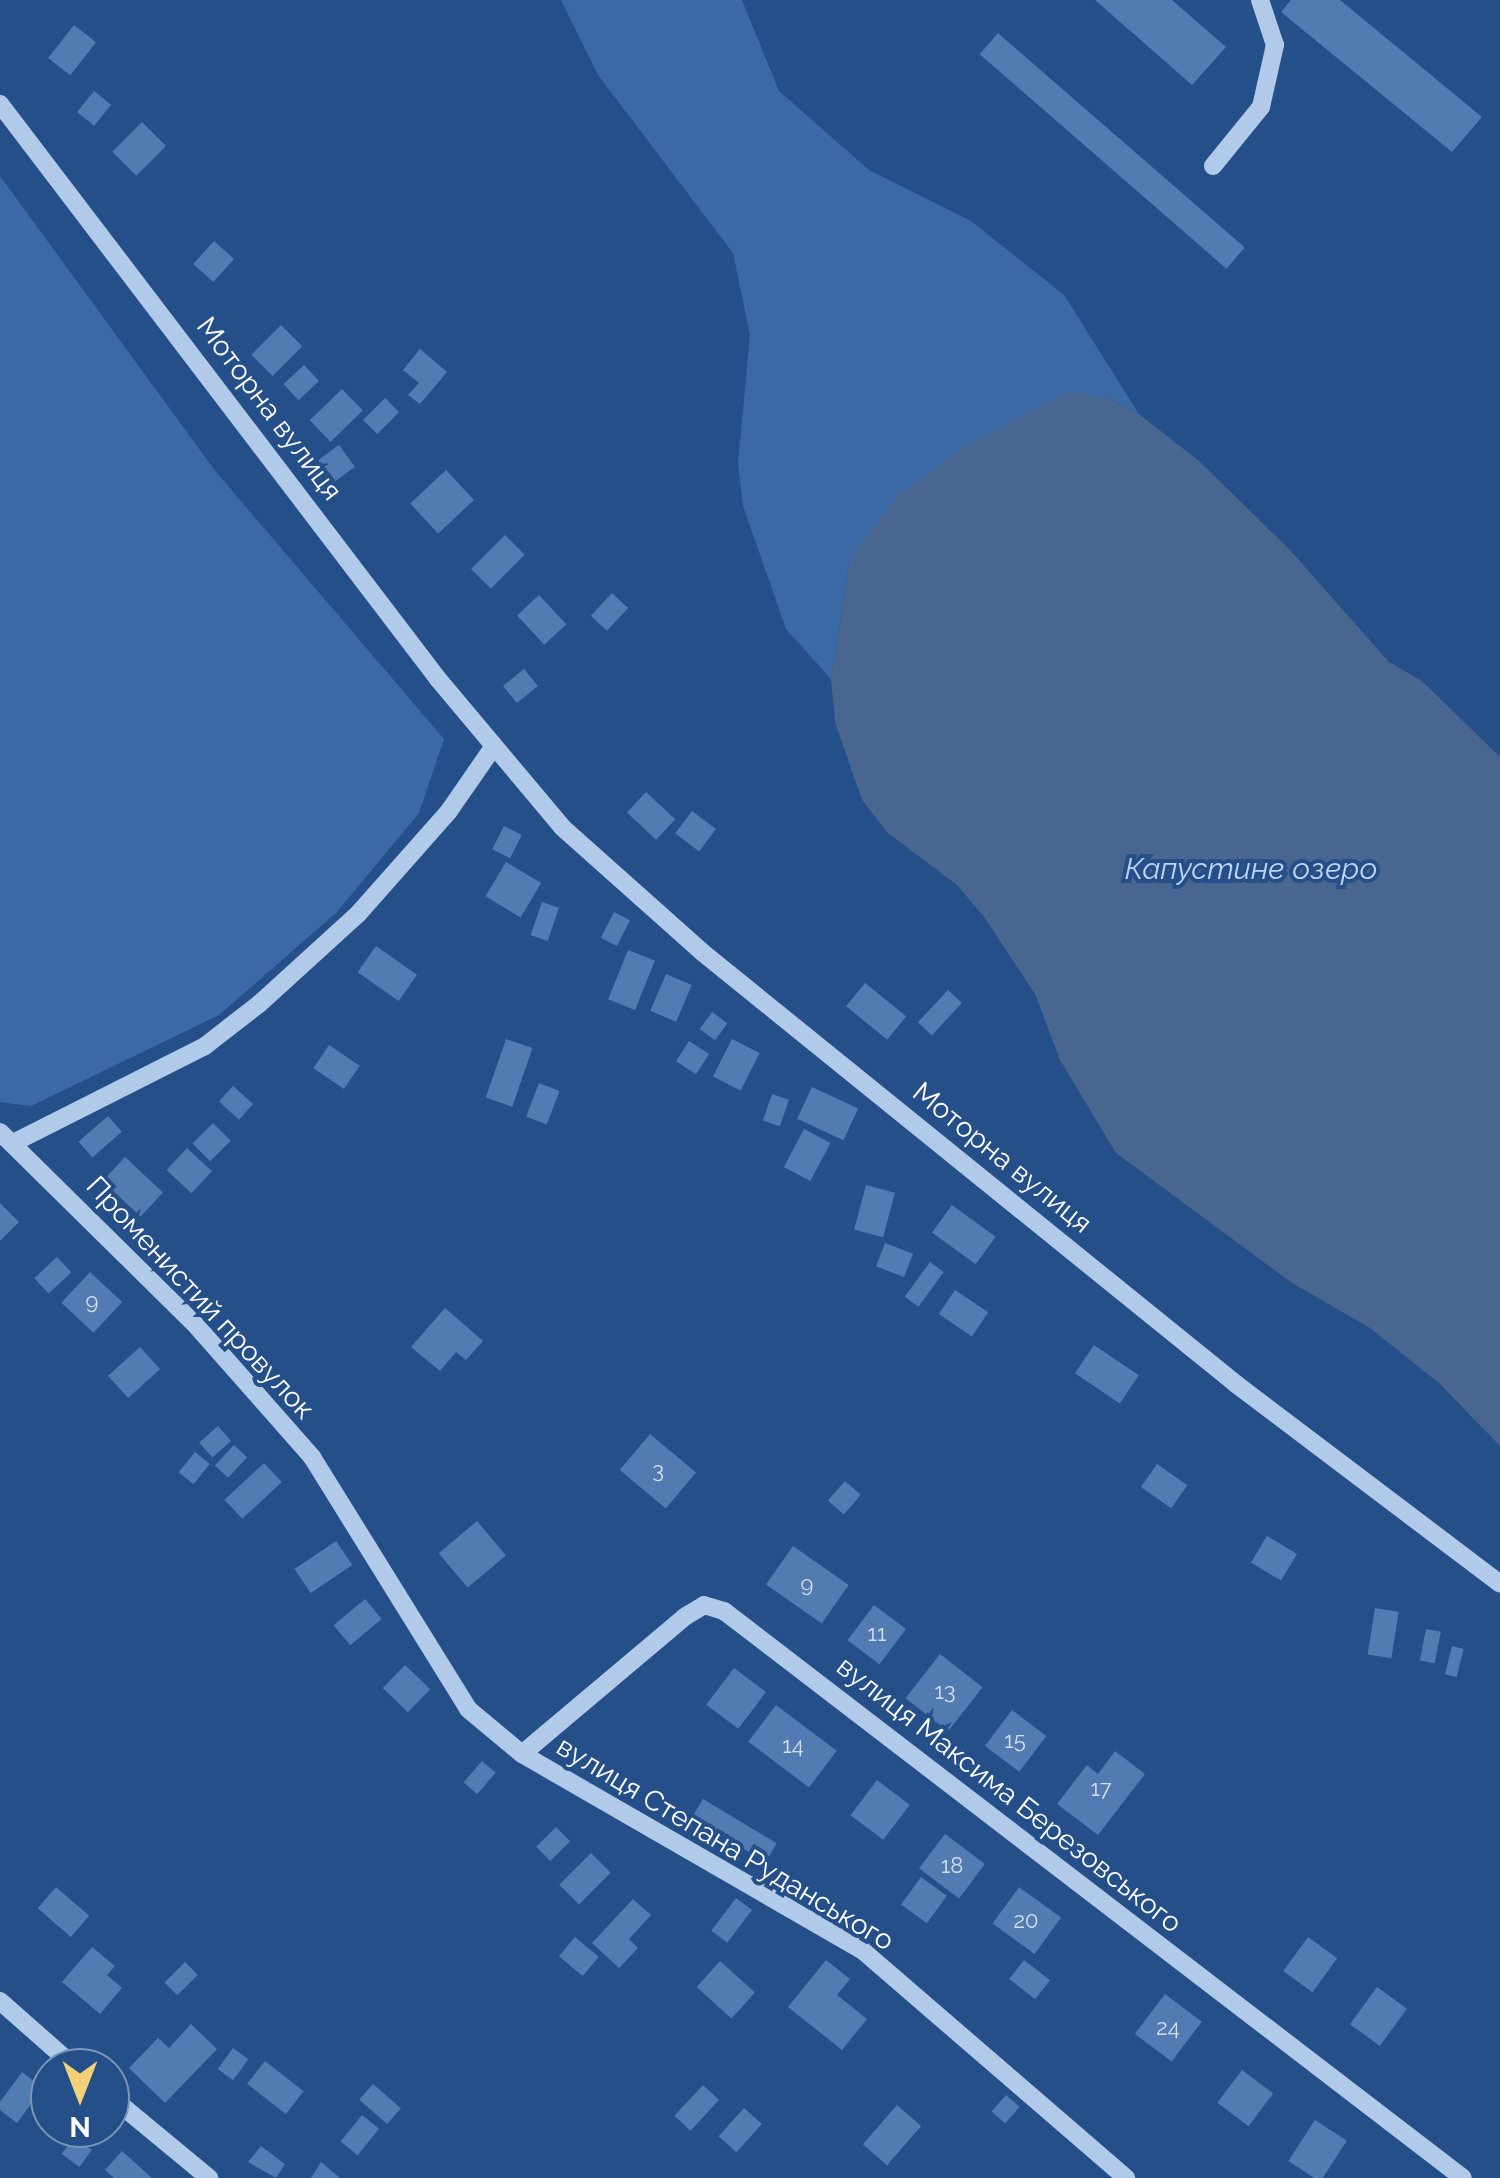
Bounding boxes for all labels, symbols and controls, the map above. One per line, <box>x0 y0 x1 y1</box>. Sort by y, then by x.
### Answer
street label: Моторна вулиця <box>189 311 349 507</box>
water label: Капустине озеро <box>1125 851 1377 887</box>
street label: Моторна вулиця <box>906 1076 1098 1240</box>
street label: Променистий провулок <box>79 1170 321 1426</box>
house number: 9 <box>86 1289 98 1315</box>
house number: 3 <box>652 1458 664 1484</box>
house number: 9 <box>801 1572 813 1598</box>
house number: 11 <box>868 1621 886 1647</box>
street label: вулиця Максима Березовського <box>830 1650 1188 1940</box>
house number: 13 <box>934 1679 956 1705</box>
house number: 15 <box>1004 1728 1026 1754</box>
street label: вулиця Степана Руданського <box>550 1730 900 1958</box>
house number: 14 <box>782 1733 804 1759</box>
house number: 17 <box>1090 1776 1112 1802</box>
house number: 18 <box>941 1853 963 1879</box>
house number: 20 <box>1014 1908 1038 1934</box>
house number: 24 <box>1156 2015 1180 2041</box>
north arrow <box>30 2048 130 2148</box>
text: N <box>69 2110 91 2143</box>

